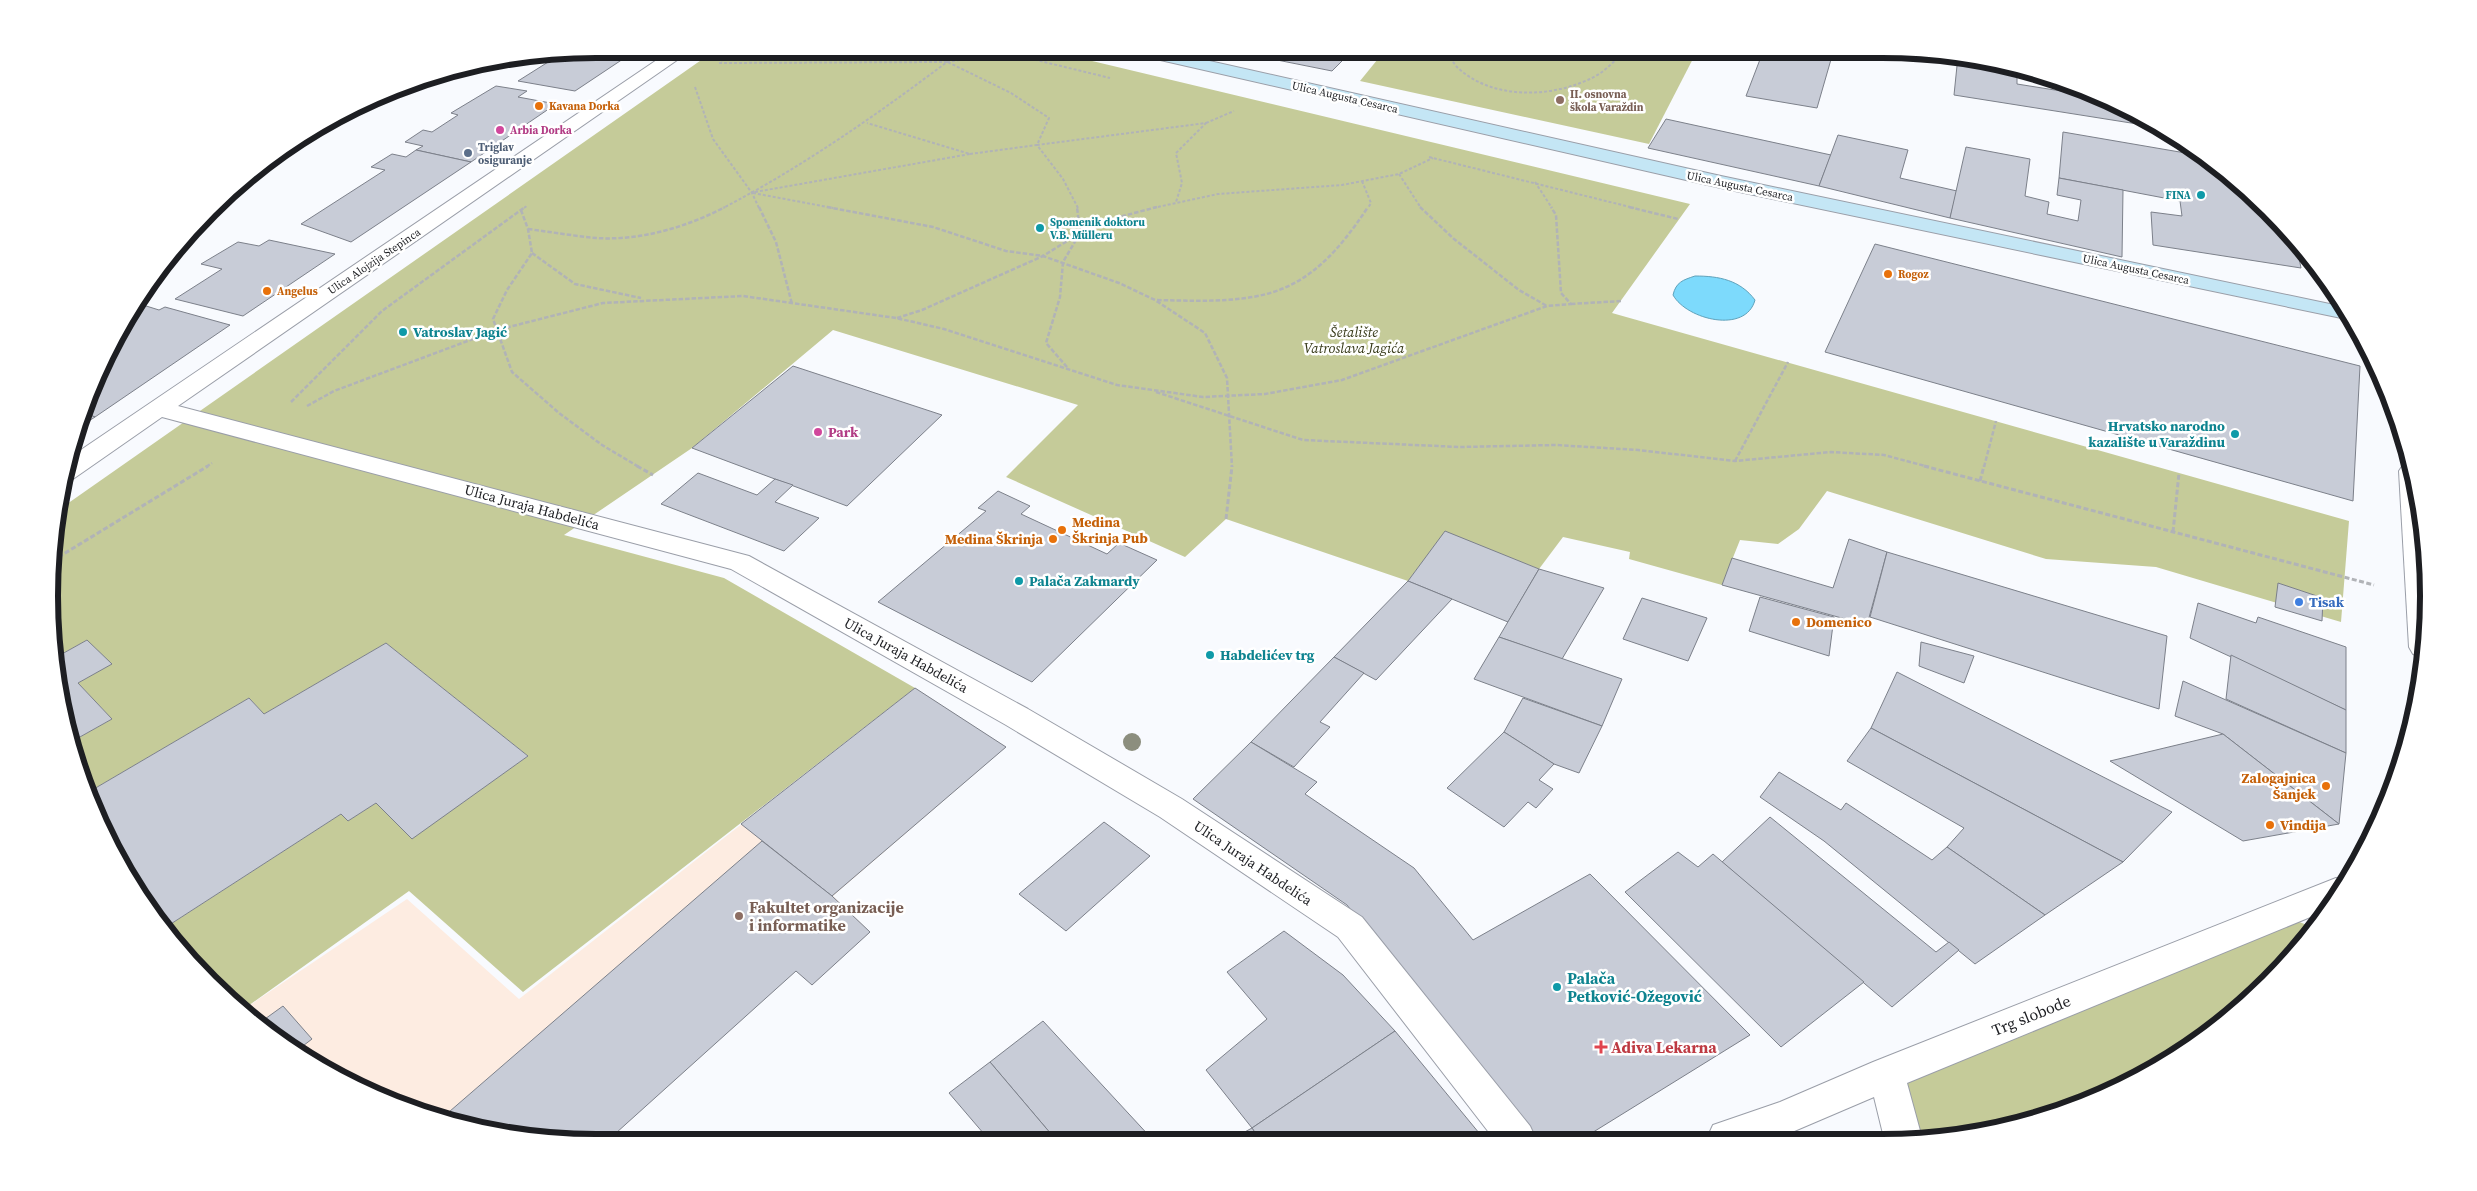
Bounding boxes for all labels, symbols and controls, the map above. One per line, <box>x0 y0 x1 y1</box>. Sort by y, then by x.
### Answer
street label: Ulica Augusta Cesarca <box>1290 78 1400 117</box>
place label: II. osnovna škola Varaždin <box>1570 87 1644 115</box>
marker: II. osnovna škola Varaždin <box>1554 94 1566 106</box>
place label: Kavana Dorka <box>549 99 620 114</box>
marker: Kavana Dorka <box>533 100 545 112</box>
place label: Arbia Dorka <box>510 123 572 138</box>
marker: Arbia Dorka <box>494 124 506 136</box>
place label: Triglav osiguranje <box>478 140 532 168</box>
marker: Triglav osiguranje <box>462 147 474 159</box>
street label: Ulica Augusta Cesarca <box>1685 168 1795 205</box>
place label: FINA <box>2166 188 2192 203</box>
marker: FINA <box>2195 189 2207 201</box>
place label: Spomenik doktoru V.B. Mülleru <box>1050 215 1145 243</box>
marker: Spomenik doktoru V.B. Mülleru <box>1034 222 1046 234</box>
street label: Ulica Alojzija Stepinca <box>325 224 424 298</box>
street label: Ulica Augusta Cesarca <box>2081 251 2191 288</box>
place label: Rogoz <box>1898 267 1929 282</box>
marker: Rogoz <box>1882 268 1894 280</box>
place label: Angelus <box>277 284 318 299</box>
marker: Angelus <box>261 285 273 297</box>
place label: Vatroslav Jagić <box>413 322 507 342</box>
park label: Šetalište Vatroslava Jagića <box>1304 322 1405 358</box>
marker: Vatroslav Jagić <box>397 326 409 338</box>
place label: Hrvatsko narodno kazalište u Varaždinu <box>2088 416 2225 452</box>
place label: Park <box>828 422 859 442</box>
marker: Park <box>812 426 824 438</box>
marker: Hrvatsko narodno kazalište u Varaždinu <box>2229 428 2241 440</box>
street label: Ulica Juraja Habdelića <box>462 479 603 535</box>
place label: Medina Škrinja Pub <box>1072 512 1148 548</box>
marker: Medina Škrinja Pub <box>1056 524 1068 536</box>
place label: Medina Škrinja <box>945 529 1044 549</box>
marker: Medina Škrinja <box>1047 533 1059 545</box>
place label: Palača Zakmardy <box>1029 571 1140 591</box>
marker: Palača Zakmardy <box>1013 575 1025 587</box>
place label: Tisak <box>2309 592 2345 612</box>
marker: Tisak <box>2293 596 2305 608</box>
place label: Domenico <box>1806 612 1872 632</box>
street label: Ulica Juraja Habdelića <box>840 613 972 698</box>
marker: Domenico <box>1790 616 1802 628</box>
place label: Habdelićev trg <box>1220 645 1315 665</box>
marker: Habdelićev trg <box>1204 649 1216 661</box>
place label: Zalogajnica Šanjek <box>2242 768 2317 804</box>
marker: Zalogajnica Šanjek <box>2320 780 2332 792</box>
place label: Vindija <box>2280 815 2327 835</box>
street label: Ulica Juraja Habdelića <box>1190 816 1317 911</box>
marker: Vindija <box>2264 819 2276 831</box>
place label: Fakultet organizacije i informatike <box>749 896 904 936</box>
marker: Fakultet organizacije i informatike <box>733 910 745 922</box>
place label: Palača Petković-Ožegović <box>1567 967 1702 1007</box>
marker: Palača Petković-Ožegović <box>1551 981 1563 993</box>
street label: Trg slobode <box>1988 989 2074 1041</box>
place label: Adiva Lekarna <box>1611 1036 1717 1058</box>
marker: Adiva Lekarna <box>1595 1041 1607 1053</box>

